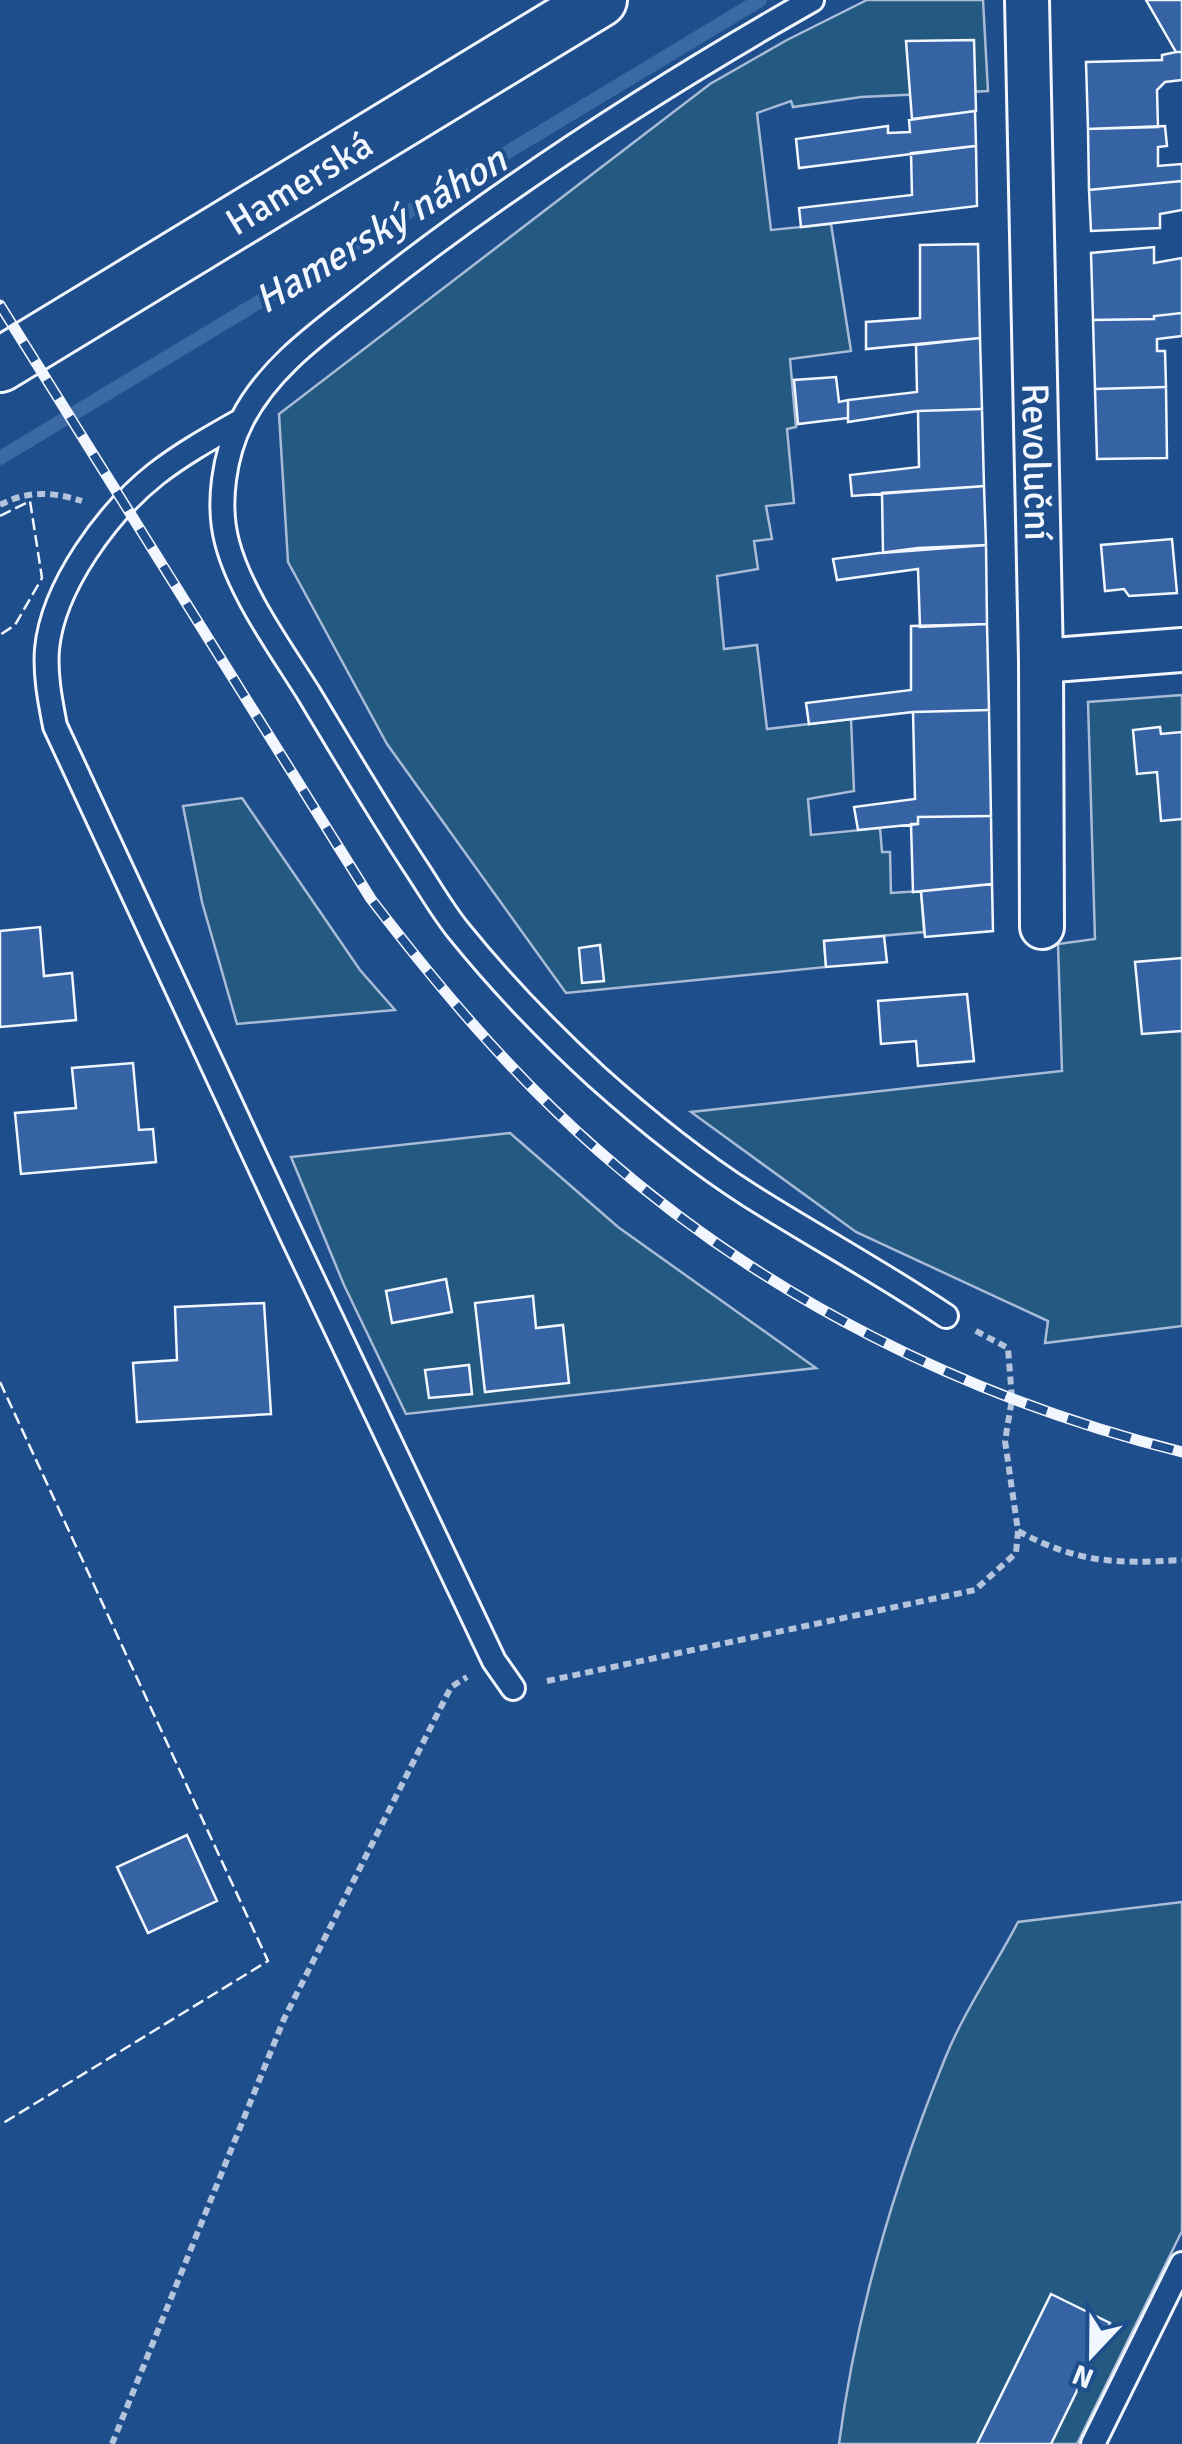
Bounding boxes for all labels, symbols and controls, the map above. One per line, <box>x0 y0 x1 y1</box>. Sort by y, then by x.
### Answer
street label: Hamerská <box>217 121 381 246</box>
water label: Hamerský náhon <box>245 134 517 325</box>
street label: Revoluční <box>1011 382 1061 542</box>
north arrow <box>1042 2304 1142 2404</box>
text: N <box>1068 2357 1098 2396</box>

